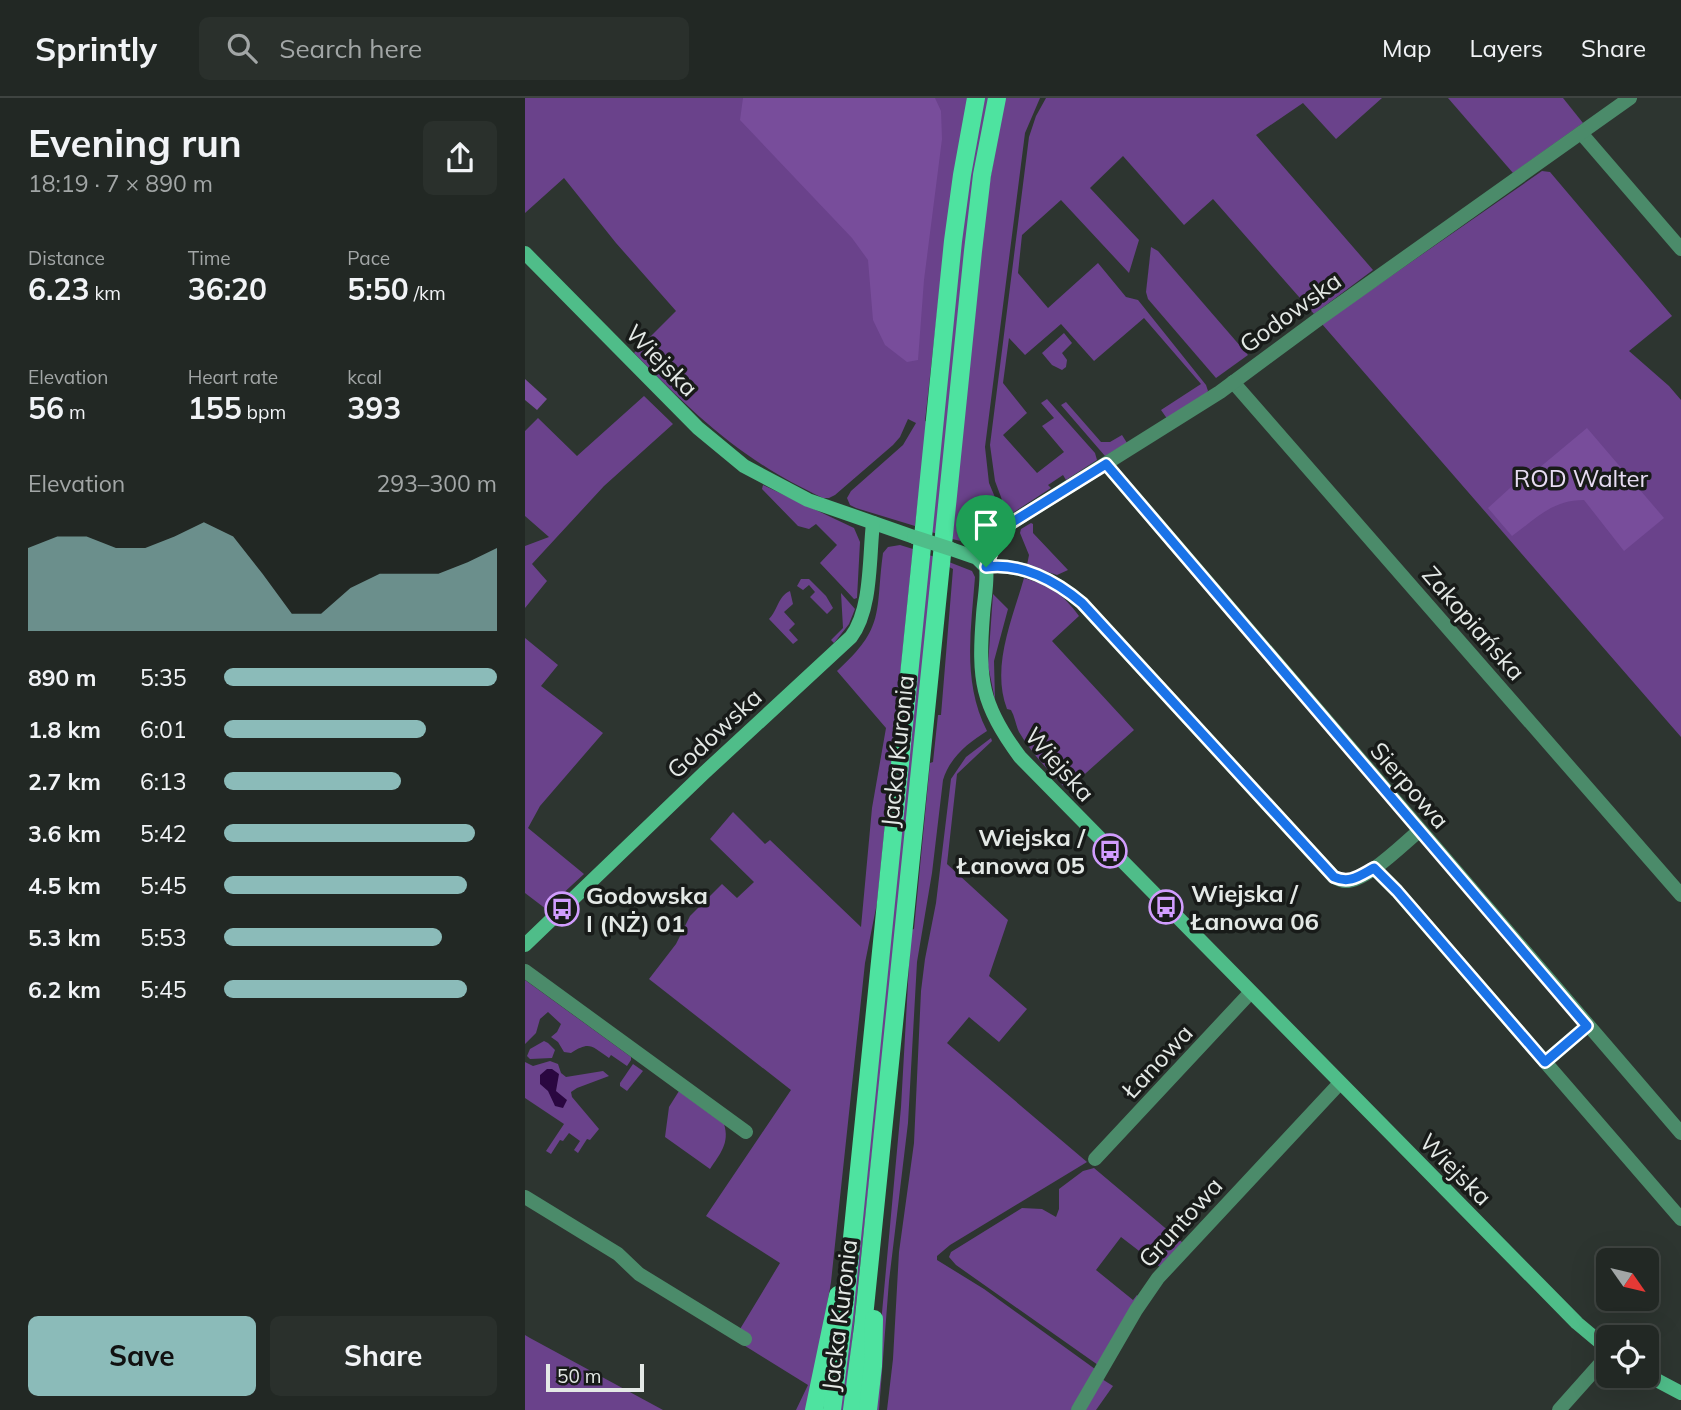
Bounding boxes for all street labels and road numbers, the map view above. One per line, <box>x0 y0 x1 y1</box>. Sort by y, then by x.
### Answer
street label: Godowska <box>1233 265 1347 359</box>
street label: Wiejska <box>620 318 704 402</box>
street label: Zakopiańska <box>1416 560 1532 686</box>
street label: Jacka Kuronia <box>874 674 920 828</box>
street label: Godowska <box>660 682 768 784</box>
street label: Wiejska <box>1019 721 1101 807</box>
street label: Sierpowa <box>1364 735 1456 835</box>
street label: Łanowa <box>1115 1018 1199 1105</box>
street label: Wiejska <box>1414 1127 1498 1211</box>
street label: Gruntowa <box>1132 1171 1228 1273</box>
street label: Jacka Kuronia <box>815 1238 863 1392</box>

